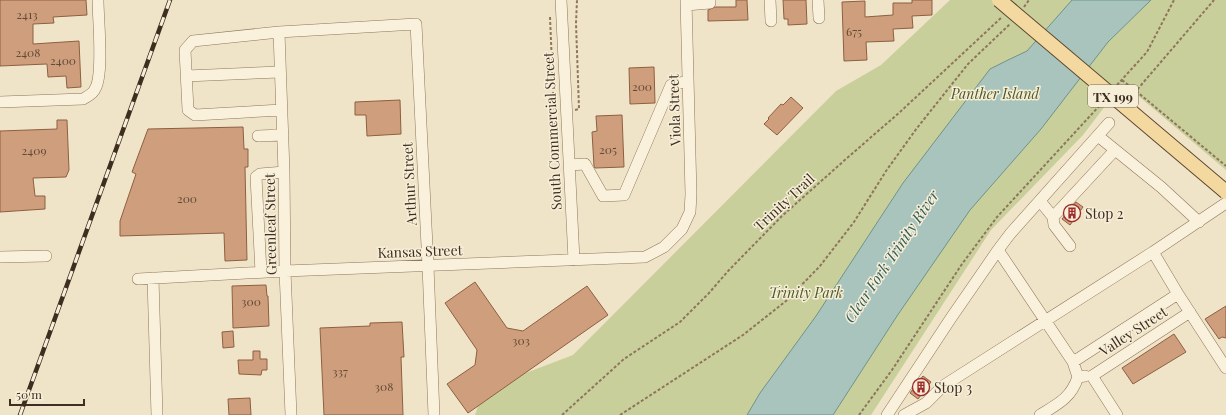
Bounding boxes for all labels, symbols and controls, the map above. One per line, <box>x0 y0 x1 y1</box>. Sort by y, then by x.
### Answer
house number: 2413 <box>16 6 38 22</box>
house number: 675 <box>846 23 862 39</box>
house number: 2408 <box>15 44 41 60</box>
street label: South Commercial Street <box>538 50 566 210</box>
house number: 2400 <box>50 52 76 68</box>
street label: Viola Street <box>663 73 685 147</box>
house number: 200 <box>632 78 652 94</box>
park label: Panther Island <box>950 84 1040 103</box>
road number: TX 199 <box>1088 85 1138 107</box>
street label: Arthur Street <box>397 141 421 227</box>
house number: 205 <box>599 141 617 157</box>
house number: 2409 <box>22 142 46 158</box>
street label: Trinity Trail <box>750 169 818 235</box>
street label: Greenleaf Street <box>260 172 280 275</box>
water label: Clear Fork Trinity River <box>839 185 943 326</box>
house number: 200 <box>177 190 197 206</box>
building icon: Stop 2 <box>1062 203 1082 223</box>
place label: Stop 2 <box>1085 204 1124 223</box>
street label: Kansas Street <box>377 240 464 262</box>
park label: Trinity Park <box>769 283 843 302</box>
house number: 300 <box>241 293 261 309</box>
street label: Valley Street <box>1094 301 1172 361</box>
house number: 303 <box>512 332 530 348</box>
house number: 337 <box>332 363 348 379</box>
building icon: Stop 3 <box>911 377 931 397</box>
house number: 308 <box>375 378 393 394</box>
place label: Stop 3 <box>934 378 972 397</box>
scale bar <box>10 381 84 407</box>
text: 50 m <box>16 386 42 402</box>

